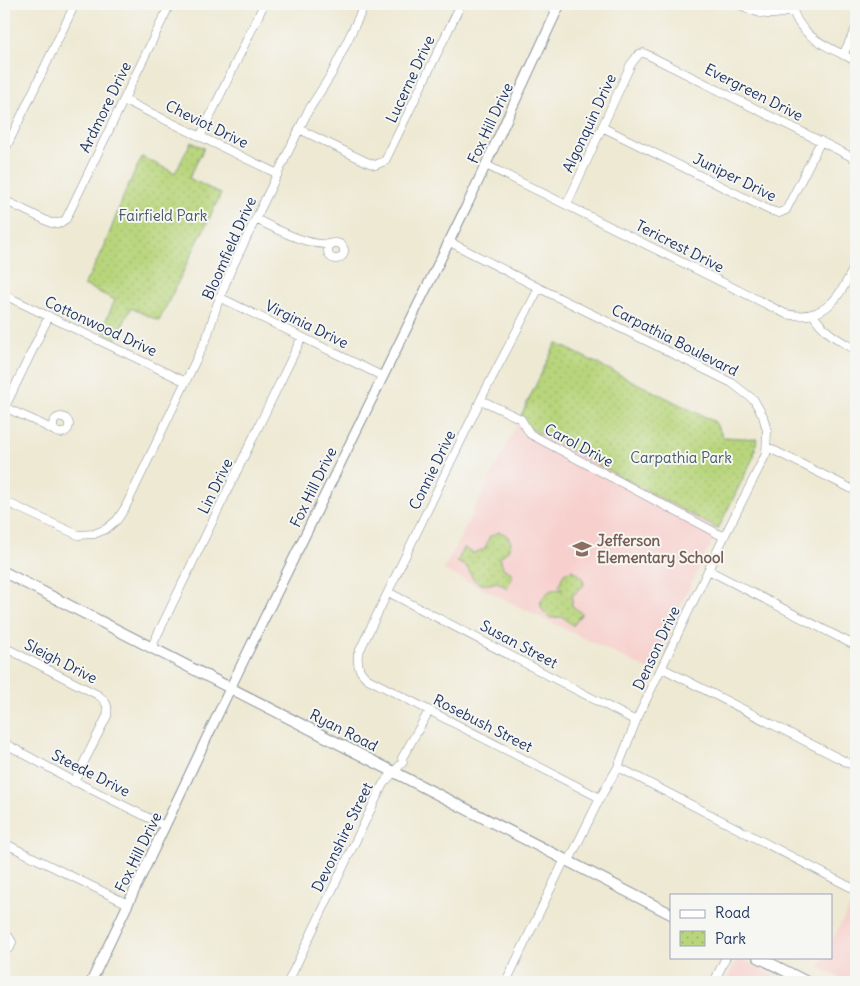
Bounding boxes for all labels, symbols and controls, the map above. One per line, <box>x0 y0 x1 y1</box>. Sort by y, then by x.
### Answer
street label: Lucerne Drive <box>382 32 438 126</box>
street label: Ardmore Drive <box>75 58 135 156</box>
street label: Evergreen Drive <box>702 59 806 125</box>
street label: Algonquin Drive <box>558 71 620 175</box>
street label: Fox Hill Drive <box>463 80 517 166</box>
street label: Cheviot Drive <box>163 96 251 152</box>
street label: Juniper Drive <box>690 149 780 205</box>
street label: Bloomfield Drive <box>198 194 260 302</box>
park label: Fairfield Park <box>119 206 208 225</box>
street label: Tericrest Drive <box>633 216 727 276</box>
street label: Cottonwood Drive <box>42 292 160 360</box>
street label: Virginia Drive <box>262 296 352 352</box>
street label: Carpathia Boulevard <box>608 300 742 380</box>
street label: Carol Drive <box>541 419 617 471</box>
street label: Connie Drive <box>405 427 459 513</box>
street label: Fox Hill Drive <box>285 444 341 530</box>
park label: Carpathia Park <box>630 448 732 467</box>
street label: Lin Drive <box>193 455 237 517</box>
place label: Jefferson Elementary School <box>597 531 724 568</box>
school or university icon: Jefferson Elementary School <box>571 538 593 560</box>
street label: Denson Drive <box>628 603 684 693</box>
street label: Susan Street <box>477 616 561 672</box>
street label: Sleigh Drive <box>21 635 101 687</box>
street label: Rosebush Street <box>430 690 536 756</box>
street label: Ryan Road <box>307 705 381 755</box>
street label: Steede Drive <box>49 745 133 801</box>
street label: Devonshire Street <box>307 779 377 895</box>
street label: Fox Hill Drive <box>110 809 166 895</box>
legend <box>670 894 832 958</box>
text: Road <box>715 903 750 922</box>
text: Park <box>715 929 746 948</box>

